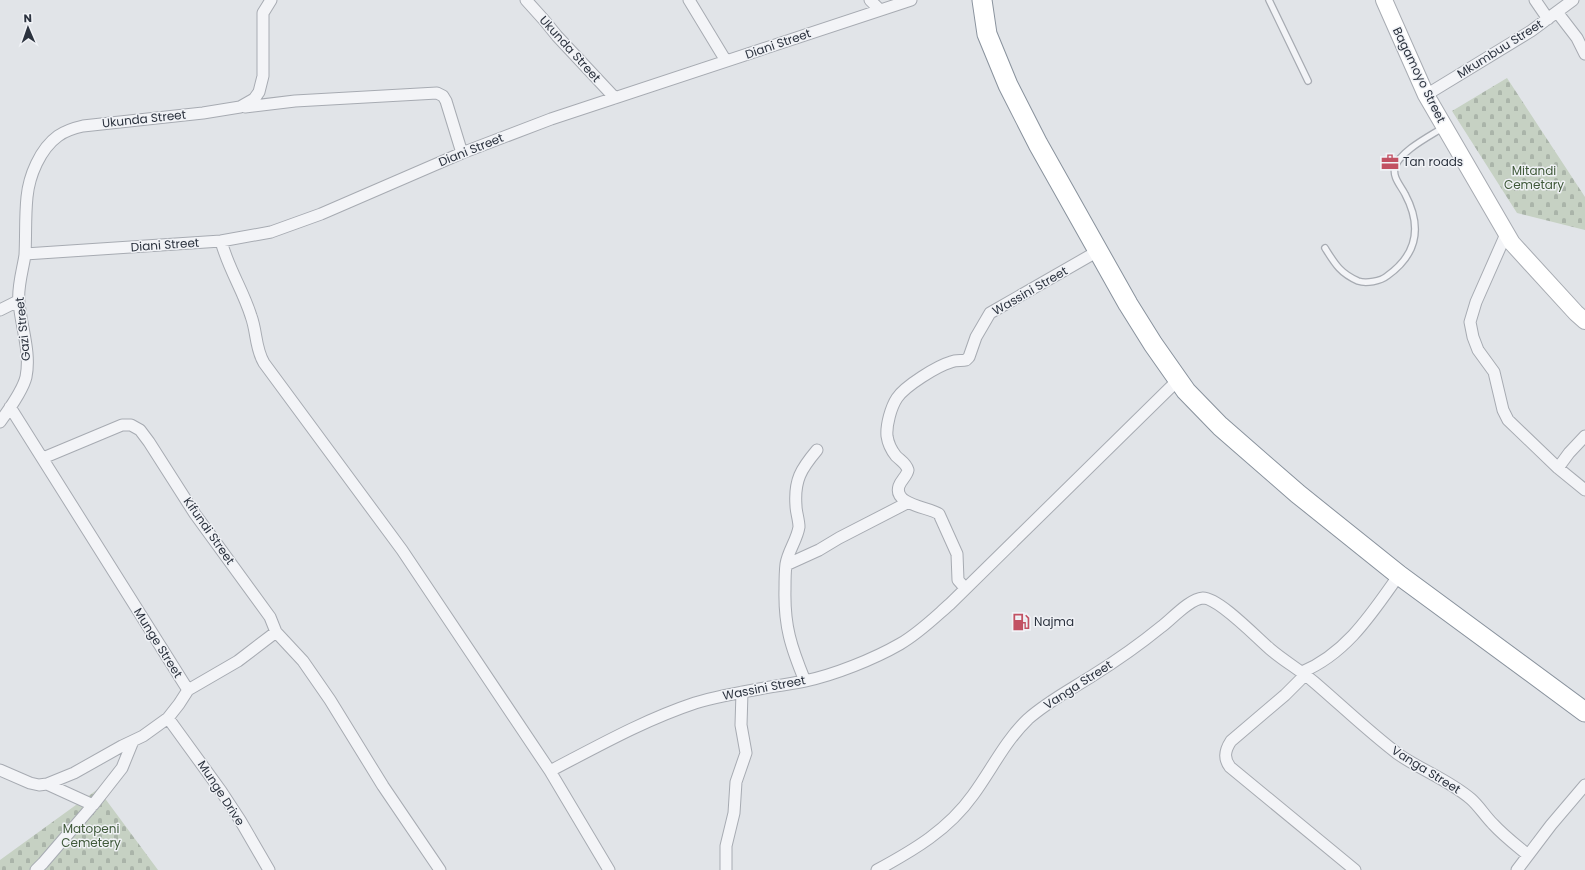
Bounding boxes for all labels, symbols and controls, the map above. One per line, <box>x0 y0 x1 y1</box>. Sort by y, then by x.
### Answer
north arrow <box>8 8 48 48</box>
text: N <box>23 10 32 26</box>
street label: Ukunda Street <box>536 12 605 86</box>
street label: Mkumbuu Street <box>1454 15 1546 82</box>
street label: Diani Street <box>743 24 813 63</box>
street label: Bagamoyo Street <box>1389 24 1450 125</box>
street label: Ukunda Street <box>101 106 187 131</box>
street label: Diani Street <box>436 129 506 170</box>
office icon: Tan roads <box>1380 152 1400 172</box>
place label: Tan roads <box>1403 153 1463 170</box>
park label: Mitandi Cemetary <box>1504 162 1564 193</box>
street label: Diani Street <box>130 234 200 255</box>
street label: Wassini Street <box>989 262 1070 319</box>
street label: Gazi Street <box>11 296 34 362</box>
street label: Kifundi Street <box>180 494 239 568</box>
street label: Munge Street <box>130 604 187 681</box>
fuel station icon: Najma <box>1011 612 1031 632</box>
place label: Najma <box>1034 613 1074 630</box>
street label: Vanga Street <box>1040 656 1115 713</box>
street label: Wassini Street <box>721 671 807 704</box>
street label: Vanga Street <box>1388 742 1464 798</box>
street label: Munge Drive <box>194 757 249 829</box>
park label: Matopeni Cemetery <box>61 820 121 851</box>

